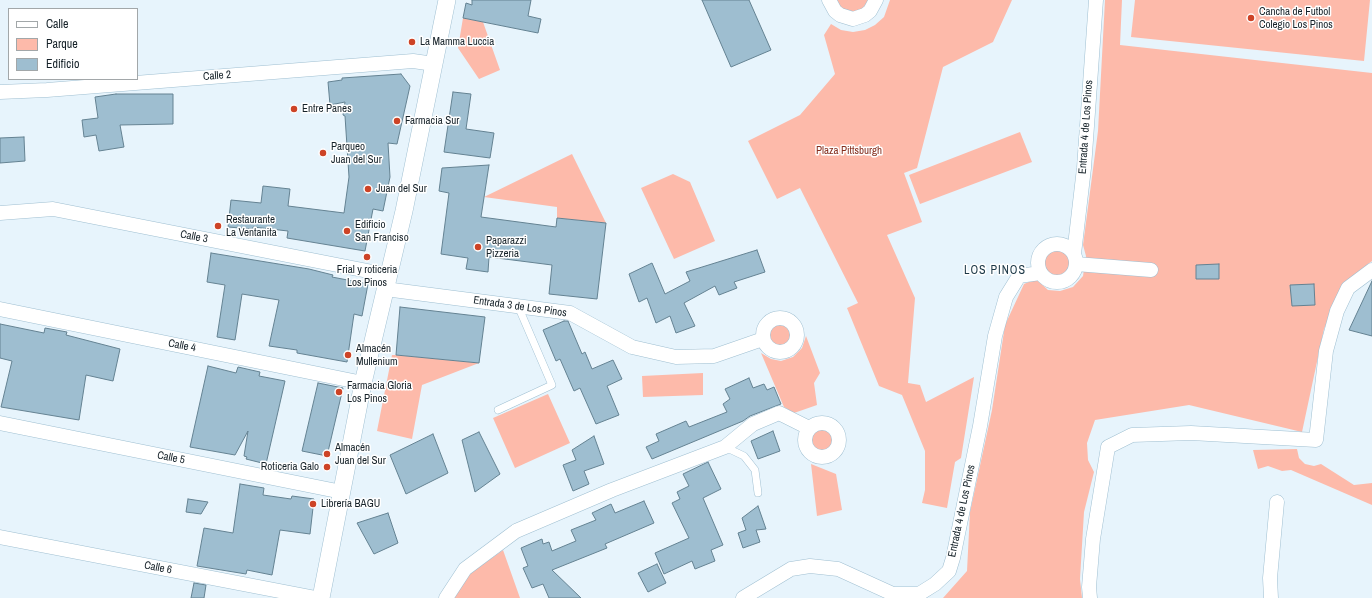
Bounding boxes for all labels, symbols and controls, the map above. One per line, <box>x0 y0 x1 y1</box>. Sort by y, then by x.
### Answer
place label: Cancha de Futbol Colegio Los Pinos <box>1259 5 1333 31</box>
legend <box>8 8 138 80</box>
marker: Cancha de Futbol Colegio Los Pinos <box>1246 13 1256 23</box>
text: Calle <box>46 16 68 32</box>
place label: La Mamma Luccia <box>420 35 494 49</box>
text: Parque <box>46 36 78 52</box>
marker: La Mamma Luccia <box>407 37 417 47</box>
text: Edificio <box>46 56 79 72</box>
street label: Calle 2 <box>203 68 231 84</box>
street label: Entrada 4 de Los Pinos <box>1076 80 1096 174</box>
place label: Entre Panes <box>302 102 352 116</box>
marker: Entre Panes <box>289 104 299 114</box>
place label: Farmacia Sur <box>405 114 459 128</box>
marker: Farmacia Sur <box>392 116 402 126</box>
place label: Parqueo Juan del Sur <box>331 140 382 166</box>
park label: Plaza Pittsburgh <box>816 144 882 158</box>
marker: Parqueo Juan del Sur <box>318 148 328 158</box>
place label: Juan del Sur <box>376 182 427 196</box>
marker: Juan del Sur <box>363 184 373 194</box>
place label: Restaurante La Ventanita <box>226 213 277 239</box>
place label: Edificio San Franciso <box>355 218 409 244</box>
marker: Restaurante La Ventanita <box>213 221 223 231</box>
marker: Edificio San Franciso <box>342 226 352 236</box>
street label: Calle 3 <box>179 228 209 246</box>
place label: Paparazzi Pizzeria <box>486 234 527 260</box>
marker: Paparazzi Pizzeria <box>473 242 483 252</box>
marker: Frial y roticeria Los Pinos <box>362 252 372 262</box>
place label: Frial y roticeria Los Pinos <box>337 263 397 289</box>
district label: LOS PINOS <box>964 264 1026 278</box>
street label: Entrada 3 de Los Pinos <box>472 294 568 320</box>
street label: Calle 4 <box>167 337 197 355</box>
place label: Almacén Mullenium <box>356 342 398 368</box>
marker: Almacén Mullenium <box>343 350 353 360</box>
place label: Farmacia Gloria Los Pinos <box>347 379 412 405</box>
marker: Farmacia Gloria Los Pinos <box>334 387 344 397</box>
place label: Almacén Juan del Sur <box>335 441 386 467</box>
street label: Calle 5 <box>156 449 186 467</box>
marker: Almacén Juan del Sur <box>322 449 332 459</box>
place label: Roticeria Galo <box>261 460 319 474</box>
marker: Roticeria Galo <box>322 462 332 472</box>
street label: Entrada 4 de Los Pinos <box>946 464 978 558</box>
place label: Librería BAGU <box>321 497 380 511</box>
marker: Librería BAGU <box>308 499 318 509</box>
street label: Calle 6 <box>143 559 173 577</box>

